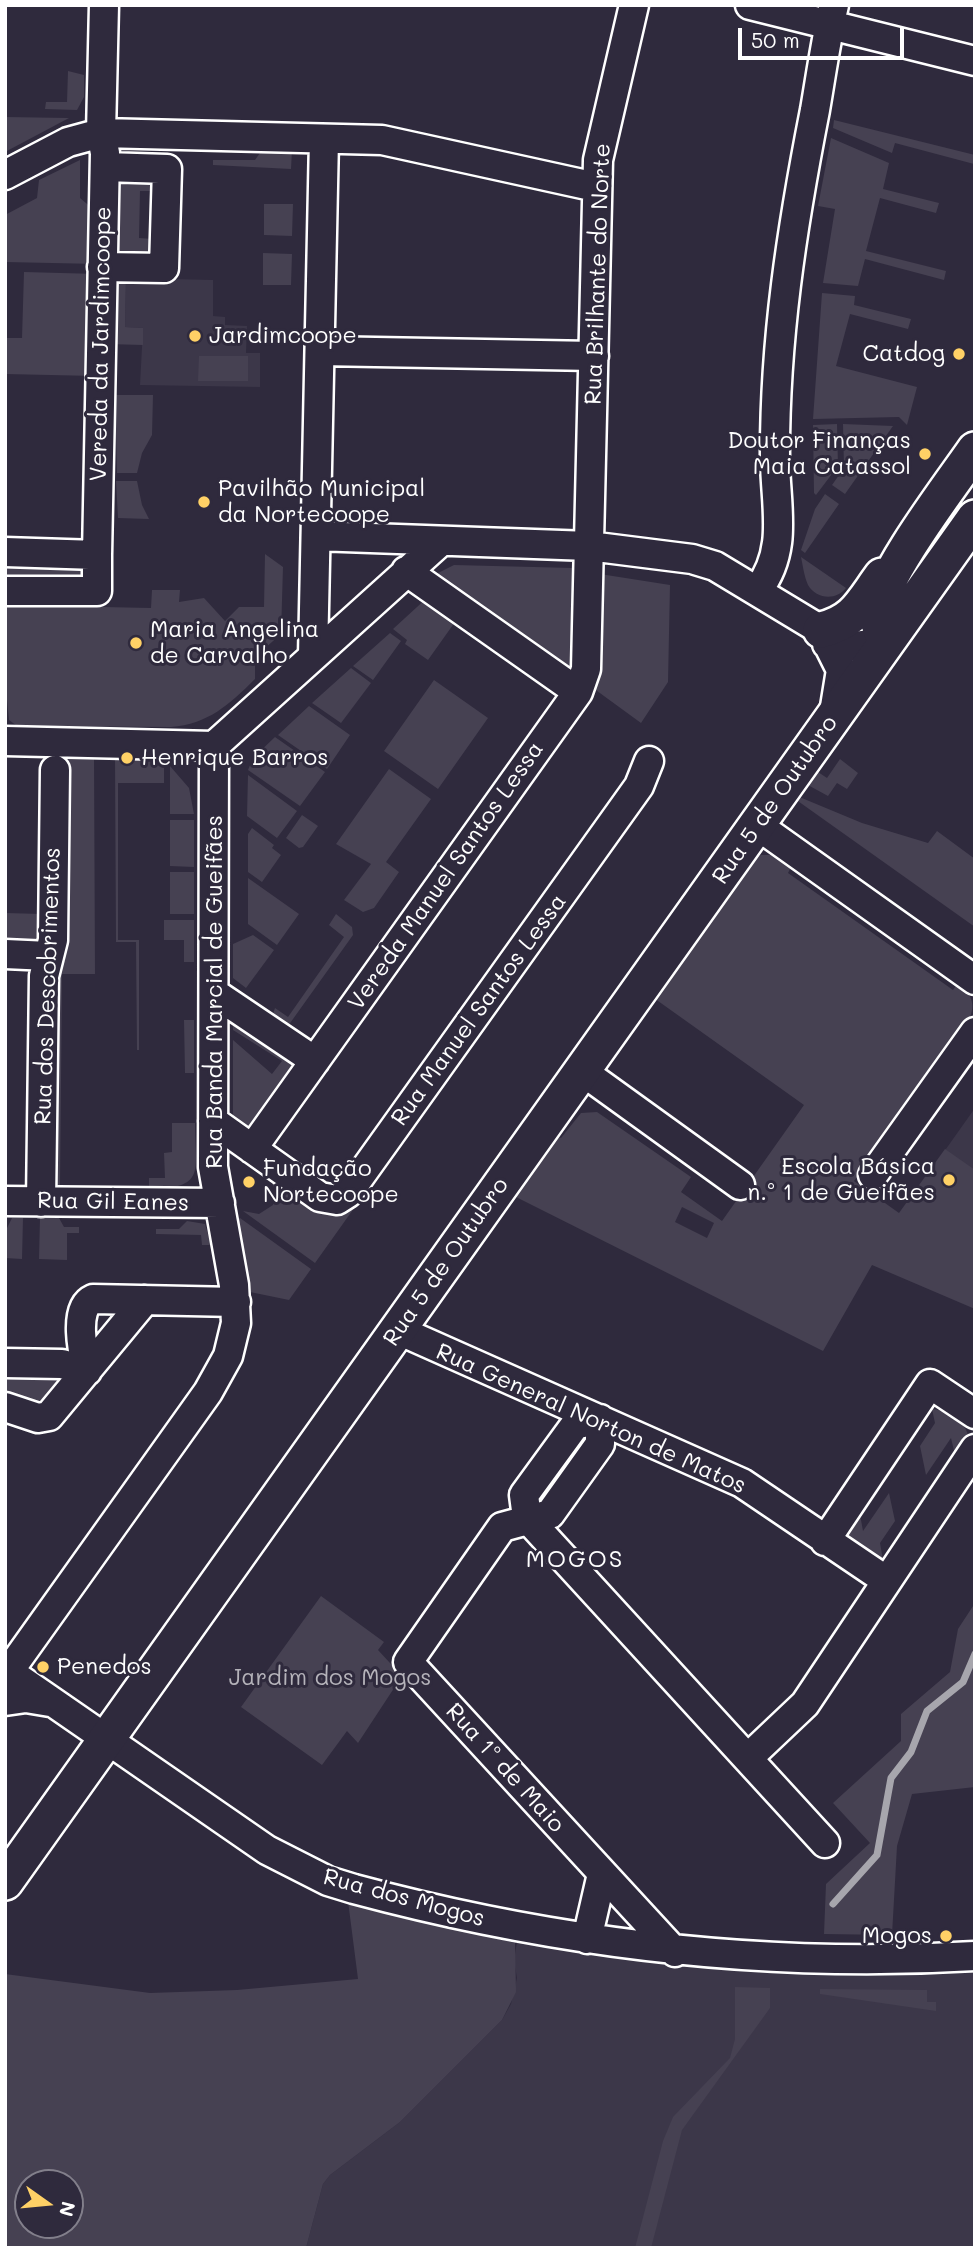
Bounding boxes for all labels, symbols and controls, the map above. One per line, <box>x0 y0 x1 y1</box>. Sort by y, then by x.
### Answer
scale bar <box>742 14 908 58</box>
text: 50 m <box>751 26 800 53</box>
street label: Rua Brilhante do Norte <box>580 143 616 405</box>
street label: Vereda da Jardimcoope <box>85 206 117 482</box>
place label: Jardimcoope <box>209 322 357 350</box>
marker: Jardimcoope <box>187 328 203 344</box>
place label: Catdog <box>863 340 945 368</box>
marker: Catdog <box>951 346 967 362</box>
place label: Doutor Finanças Maia Catassol <box>728 427 911 481</box>
marker: Doutor Finanças Maia Catassol <box>917 446 933 462</box>
place label: Pavilhão Municipal da Nortecoope <box>218 475 425 529</box>
marker: Pavilhão Municipal da Nortecoope <box>196 494 212 510</box>
place label: Maria Angelina de Carvalho <box>150 616 319 670</box>
marker: Maria Angelina de Carvalho <box>128 635 144 651</box>
street label: Rua 5 de Outubro <box>707 710 843 890</box>
street label: Vereda Manuel Santos Lessa <box>342 736 550 1016</box>
place label: Henrique Barros <box>141 744 328 772</box>
marker: Henrique Barros <box>119 750 135 766</box>
street label: Rua Banda Marcial de Gueifães <box>201 815 229 1169</box>
street label: Rua dos Descobrimentos <box>29 847 67 1125</box>
street label: Rua Manuel Santos Lessa <box>386 889 572 1131</box>
place label: Escola Básica n.º 1 de Gueifães <box>747 1153 935 1207</box>
place label: Fundação Nortecoope <box>263 1155 399 1209</box>
street label: Rua 5 de Outubro <box>378 1172 514 1352</box>
marker: Escola Básica n.º 1 de Gueifães <box>941 1172 957 1188</box>
marker: Fundação Nortecoope <box>241 1174 257 1190</box>
street label: Rua Gil Eanes <box>37 1187 189 1217</box>
street label: Rua General Norton de Matos <box>432 1338 750 1500</box>
district label: MOGOS <box>526 1546 624 1574</box>
place label: Penedos <box>57 1653 152 1681</box>
marker: Penedos <box>35 1659 51 1675</box>
park label: Jardim dos Mogos <box>229 1664 431 1692</box>
street label: Rua 1º de Maio <box>440 1698 570 1838</box>
street label: Rua dos Mogos <box>320 1863 488 1933</box>
place label: Mogos <box>862 1922 932 1950</box>
marker: Mogos <box>938 1928 954 1944</box>
north arrow <box>14 2169 84 2239</box>
text: N <box>54 2199 82 2219</box>

